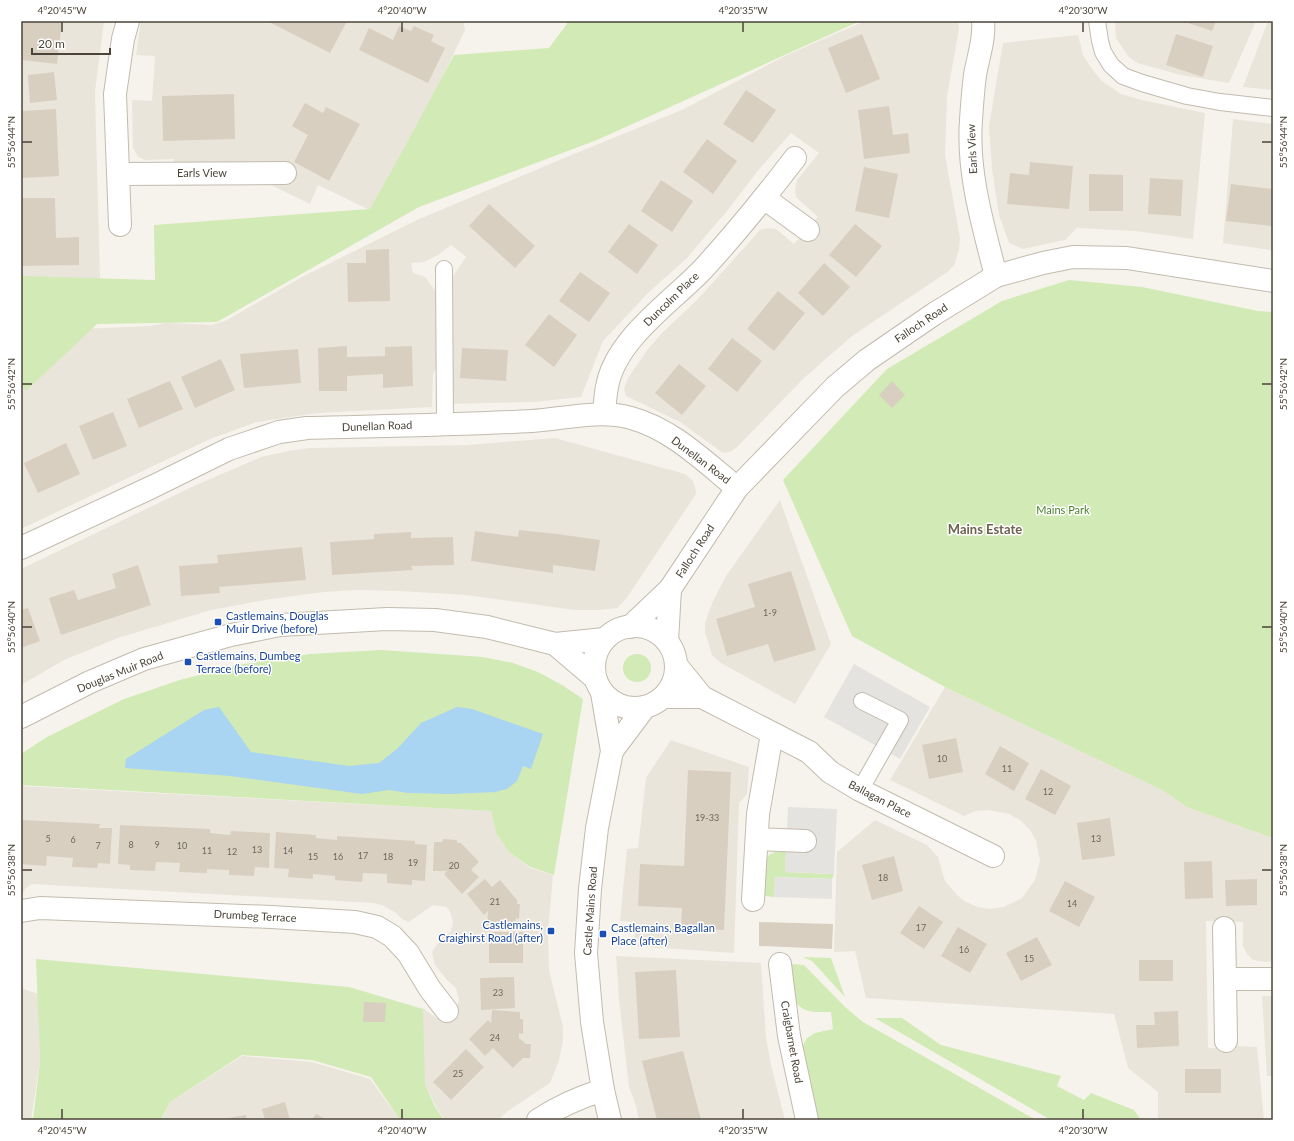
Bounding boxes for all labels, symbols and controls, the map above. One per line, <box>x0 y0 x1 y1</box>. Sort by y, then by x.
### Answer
text: 4°20'45"W <box>37 4 87 16</box>
text: 4°20'40"W <box>377 4 427 16</box>
text: 4°20'35"W <box>718 4 768 16</box>
text: 4°20'30"W <box>1058 4 1108 16</box>
scale bar <box>32 30 110 56</box>
text: 20 m <box>38 36 65 51</box>
text: 55°56'44"N <box>5 116 17 168</box>
text: 55°56'44"N <box>1277 116 1289 168</box>
street label: Earls View <box>964 123 979 174</box>
street label: Earls View <box>177 166 227 179</box>
street label: Duncolm Place <box>640 269 701 328</box>
street label: Falloch Road <box>892 300 950 345</box>
text: 55°56'42"N <box>5 358 17 410</box>
text: 55°56'42"N <box>1277 358 1289 410</box>
street label: Dunellan Road <box>342 418 412 433</box>
street label: Dunellan Road <box>669 433 733 486</box>
park label: Mains Park <box>1036 503 1090 516</box>
district label: Mains Estate <box>948 521 1022 537</box>
street label: Falloch Road <box>673 522 717 580</box>
text: 55°56'40"N <box>5 601 17 653</box>
text: 55°56'40"N <box>1277 601 1289 653</box>
house number: 1-9 <box>763 607 777 618</box>
place label: Castlemains, Douglas Muir Drive (before) <box>226 609 329 635</box>
marker: Castlemains, Douglas Muir Drive (before) <box>213 617 223 627</box>
street label: Douglas Muir Road <box>75 648 165 695</box>
place label: Castlemains, Dumbeg Terrace (before) <box>196 649 301 675</box>
marker: Castlemains, Dumbeg Terrace (before) <box>183 657 193 667</box>
house number: 10 <box>937 753 947 764</box>
house number: 11 <box>1002 763 1012 774</box>
street label: Ballagan Place <box>847 777 914 820</box>
house number: 12 <box>1043 786 1053 797</box>
house number: 19-33 <box>695 812 719 823</box>
house number: 5 <box>45 833 51 844</box>
house number: 13 <box>1091 833 1101 844</box>
house number: 6 <box>70 834 76 845</box>
house number: 8 <box>128 839 134 850</box>
house number: 9 <box>154 839 160 850</box>
house number: 7 <box>95 840 101 851</box>
house number: 10 <box>177 840 187 851</box>
text: 55°56'38"N <box>5 844 17 896</box>
house number: 13 <box>252 844 262 855</box>
text: 55°56'38"N <box>1277 844 1289 896</box>
house number: 11 <box>202 845 212 856</box>
house number: 14 <box>283 845 293 856</box>
house number: 12 <box>227 846 237 857</box>
house number: 17 <box>358 850 368 861</box>
house number: 15 <box>308 851 318 862</box>
house number: 16 <box>333 851 343 862</box>
house number: 18 <box>383 851 393 862</box>
house number: 19 <box>408 857 418 868</box>
house number: 20 <box>449 860 459 871</box>
street label: Castle Mains Road <box>580 866 599 956</box>
house number: 18 <box>878 872 888 883</box>
house number: 21 <box>490 896 500 907</box>
house number: 14 <box>1067 898 1077 909</box>
street label: Drumbeg Terrace <box>213 907 297 924</box>
place label: Castlemains, Craighirst Road (after) <box>438 918 543 944</box>
place label: Castlemains, Bagallan Place (after) <box>611 921 715 947</box>
house number: 17 <box>916 922 926 933</box>
marker: Castlemains, Craighirst Road (after) <box>546 926 556 936</box>
marker: Castlemains, Bagallan Place (after) <box>598 929 608 939</box>
house number: 16 <box>959 944 969 955</box>
house number: 15 <box>1024 953 1034 964</box>
house number: 23 <box>493 987 503 998</box>
street label: Craigbarnet Road <box>779 1000 806 1084</box>
house number: 24 <box>490 1032 500 1043</box>
house number: 25 <box>453 1068 463 1079</box>
text: 4°20'45"W <box>37 1124 87 1136</box>
text: 4°20'40"W <box>377 1124 427 1136</box>
text: 4°20'35"W <box>718 1124 768 1136</box>
text: 4°20'30"W <box>1058 1124 1108 1136</box>

